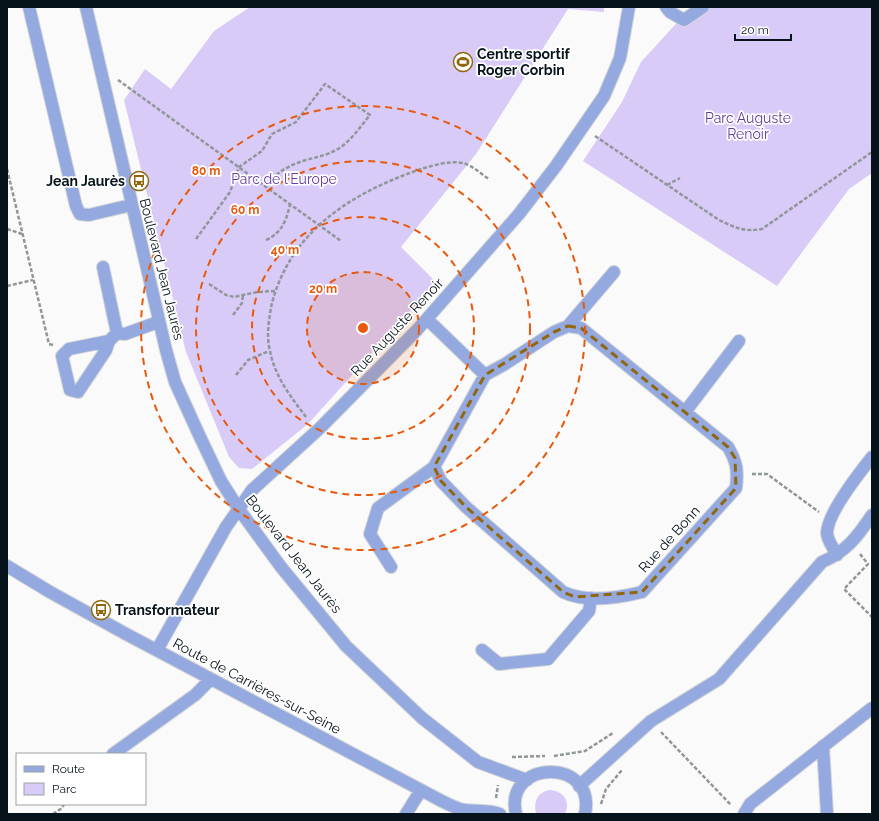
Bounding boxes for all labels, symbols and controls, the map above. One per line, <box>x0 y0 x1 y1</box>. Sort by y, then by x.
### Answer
scale bar <box>735 16 791 42</box>
text: 20 m <box>741 23 769 37</box>
place label: Centre sportif Roger Corbin <box>477 46 570 78</box>
sports icon: Centre sportif Roger Corbin <box>452 51 474 73</box>
park label: Parc Auguste Renoir <box>705 110 791 142</box>
text: 80 m <box>192 164 220 178</box>
bus stop icon: Jean Jaurès <box>128 170 150 192</box>
park label: Parc de l'Europe <box>231 171 337 187</box>
place label: Jean Jaurès <box>46 173 125 189</box>
street label: Boulevard Jean Jaurès <box>137 197 187 342</box>
text: 60 m <box>231 203 259 217</box>
text: 40 m <box>271 243 299 257</box>
street label: Rue Auguste Renoir <box>348 275 447 379</box>
text: 20 m <box>309 282 337 296</box>
centre of rings <box>356 321 370 335</box>
street label: Boulevard Jean Jaurès <box>243 492 345 616</box>
street label: Rue de Bonn <box>635 503 703 575</box>
bus stop icon: Transformateur <box>90 599 112 621</box>
place label: Transformateur <box>115 602 220 618</box>
street label: Route de Carrières-sur-Seine <box>170 635 344 737</box>
legend <box>16 753 146 805</box>
text: Route <box>52 762 85 776</box>
text: Parc <box>52 782 77 796</box>

